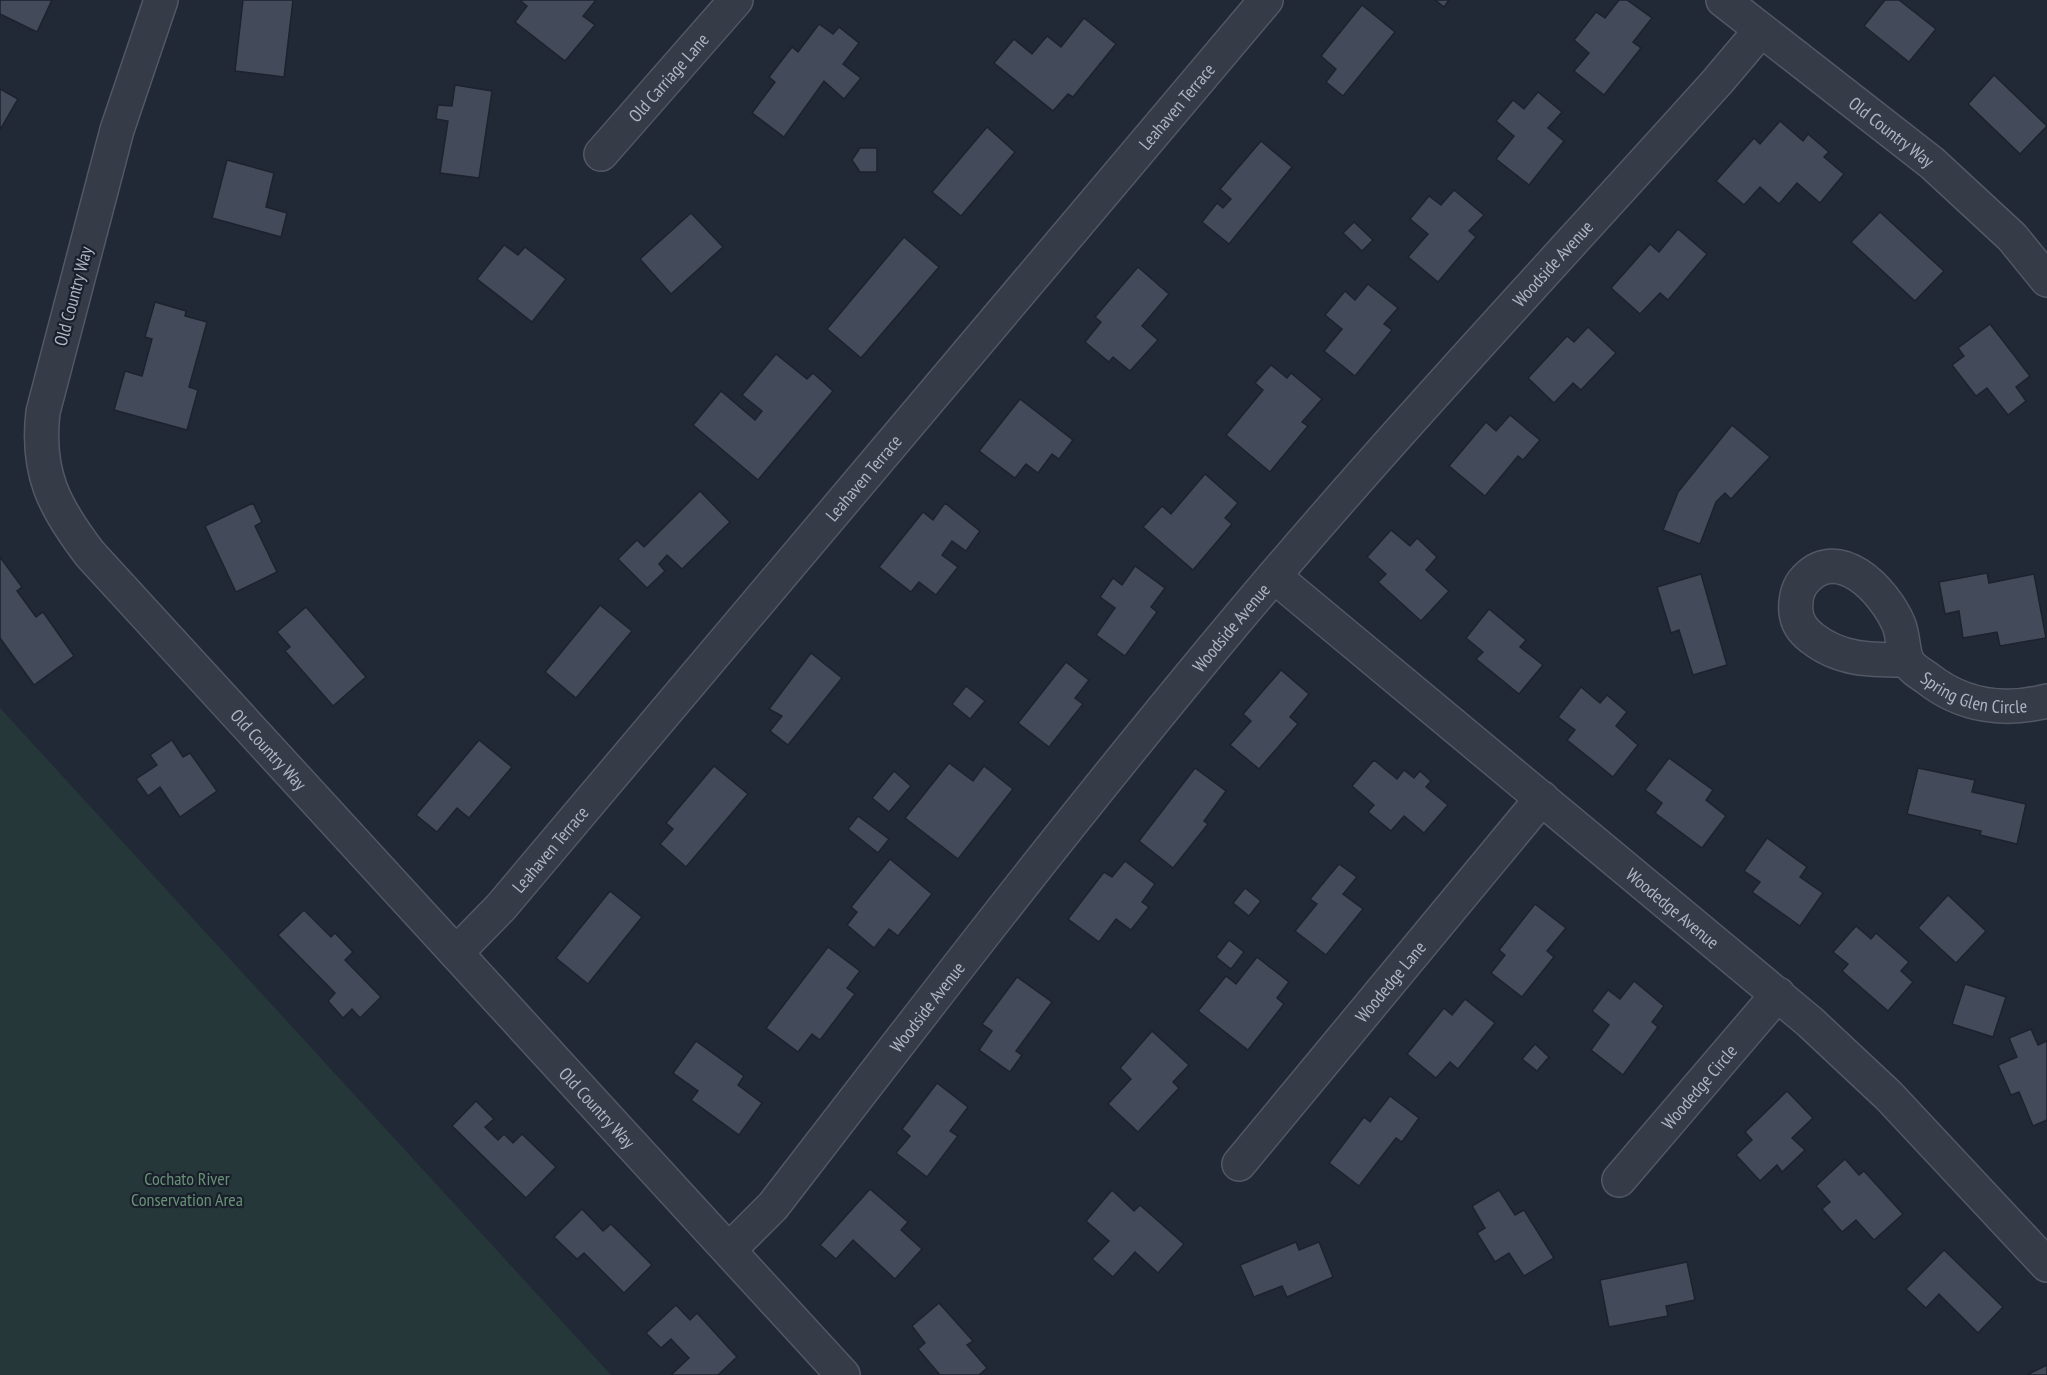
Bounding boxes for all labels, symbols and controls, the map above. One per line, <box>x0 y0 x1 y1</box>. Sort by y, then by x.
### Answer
street label: Old Carriage Lane <box>623 28 713 127</box>
street label: Leahaven Terrace <box>1133 58 1220 154</box>
street label: Old Country Way <box>1844 91 1939 172</box>
street label: Woodside Avenue <box>1507 215 1598 311</box>
street label: Old Country Way <box>49 244 97 348</box>
street label: Leahaven Terrace <box>820 430 906 526</box>
street label: Woodside Avenue <box>1187 578 1274 677</box>
street label: Spring Glen Circle <box>1917 666 2028 718</box>
street label: Old Country Way <box>226 704 312 795</box>
street label: Leahaven Terrace <box>507 801 593 897</box>
street label: Woodedge Avenue <box>1622 863 1724 953</box>
street label: Woodedge Lane <box>1350 936 1431 1027</box>
street label: Woodside Avenue <box>884 957 969 1057</box>
street label: Woodedge Circle <box>1656 1039 1742 1134</box>
street label: Old Country Way <box>555 1062 641 1153</box>
park label: Cochato River Conservation Area <box>131 1167 243 1211</box>

